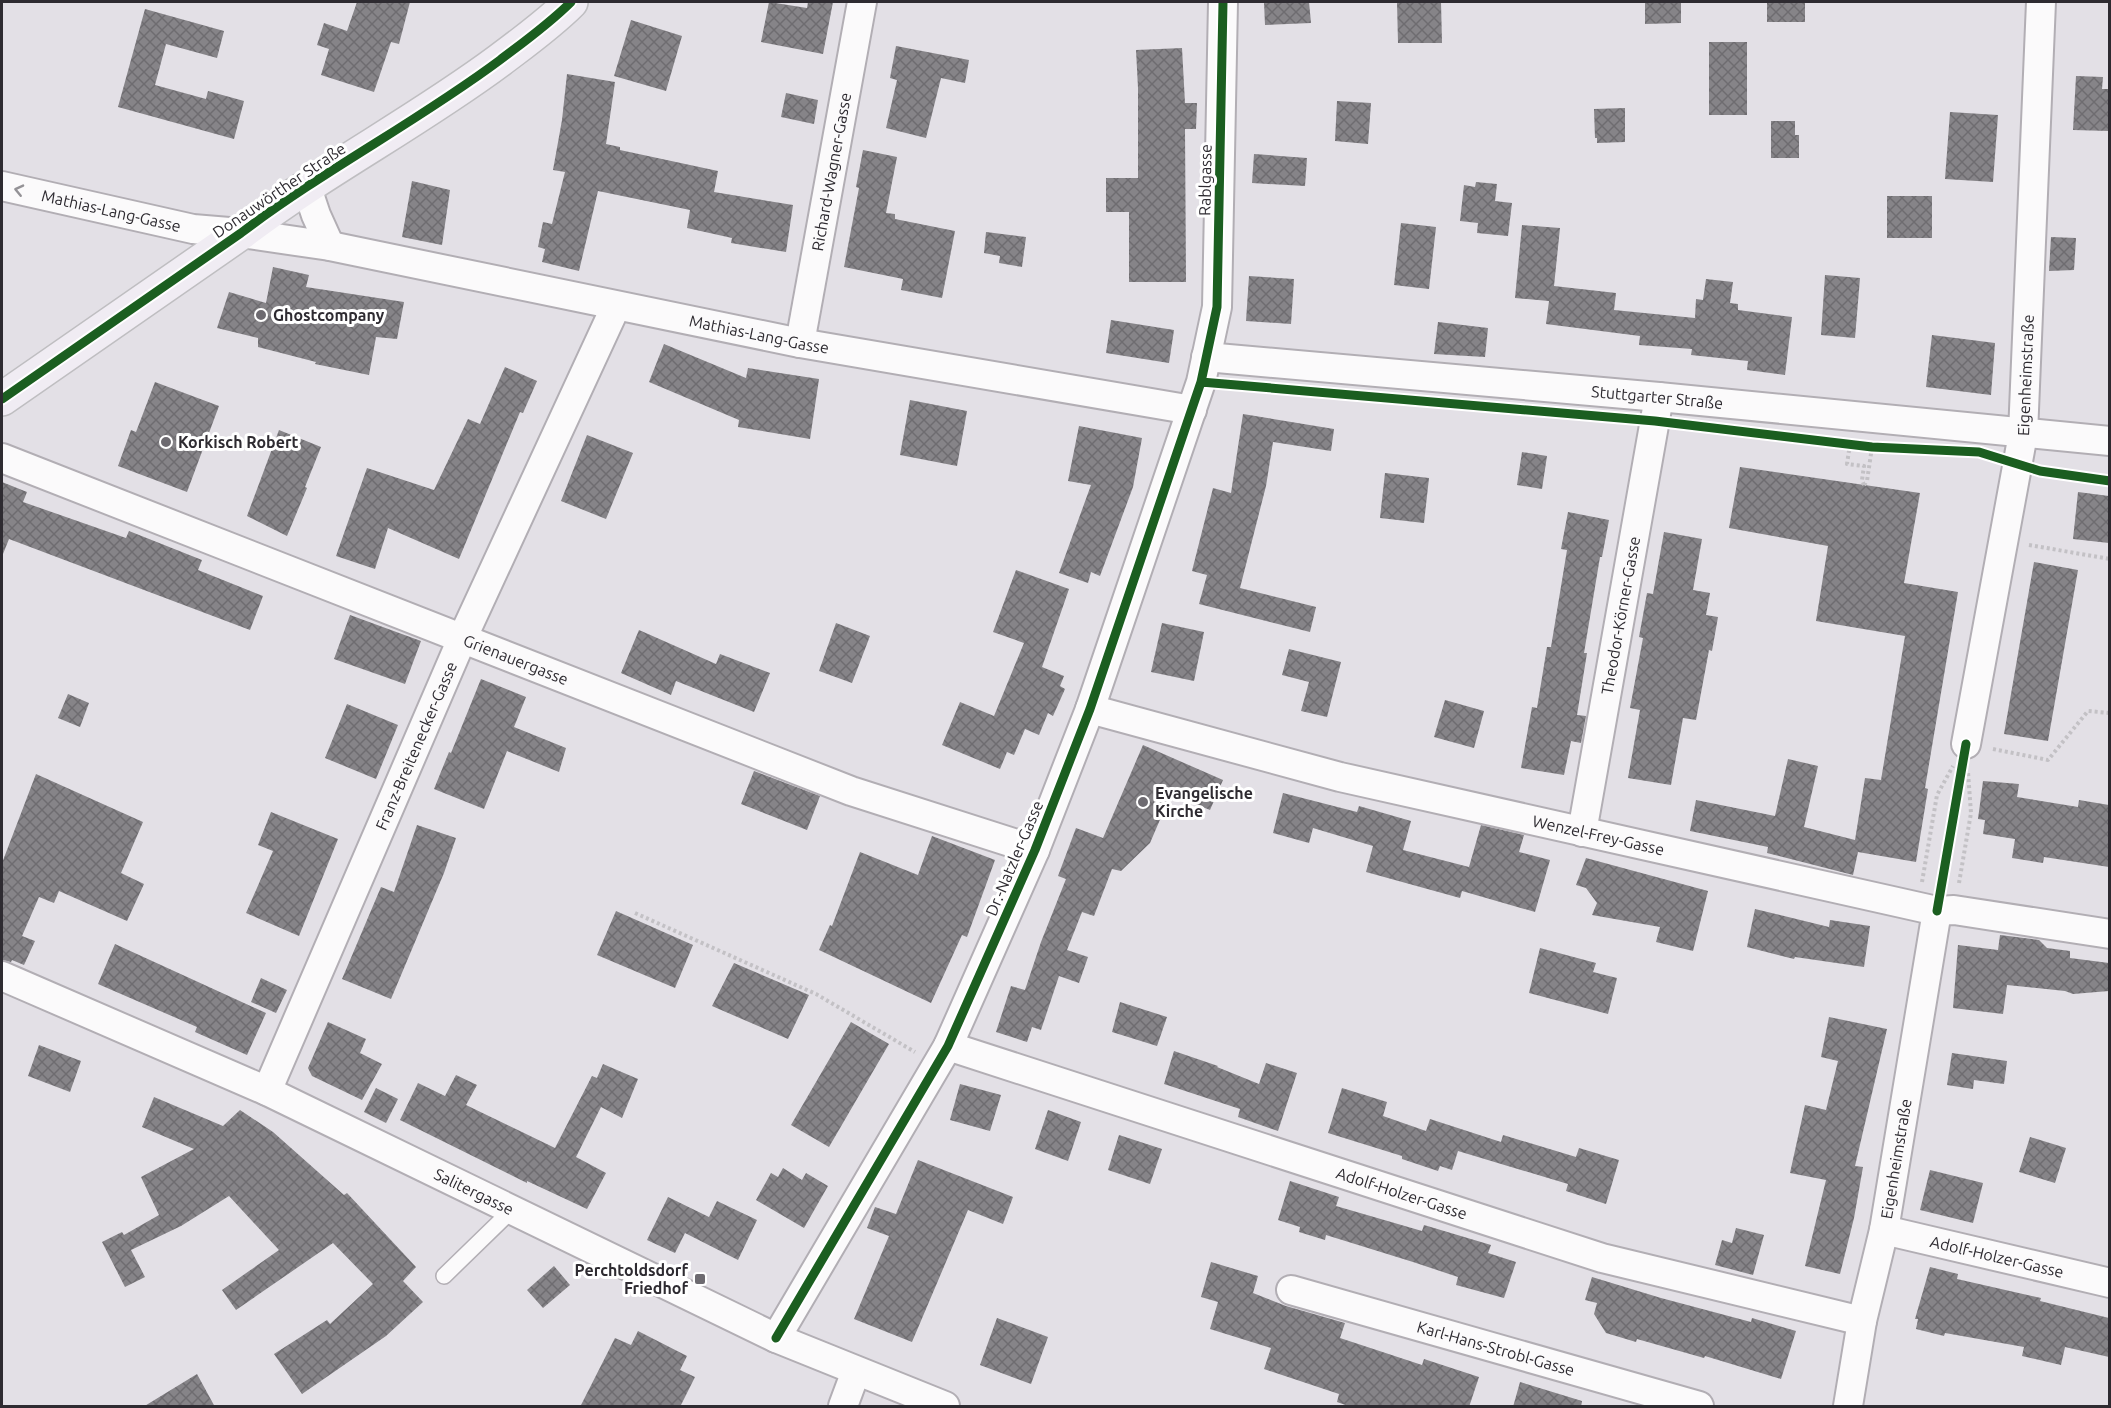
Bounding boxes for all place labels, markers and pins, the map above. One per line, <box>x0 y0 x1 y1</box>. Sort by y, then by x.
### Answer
place label: Ghostcompany <box>273 306 385 324</box>
marker: Ghostcompany <box>254 308 268 322</box>
place label: Korkisch Robert <box>178 433 298 451</box>
marker: Korkisch Robert <box>159 435 173 449</box>
place label: Evangelische Kirche <box>1155 784 1253 820</box>
marker: Evangelische Kirche <box>1136 795 1150 809</box>
place label: Perchtoldsdorf Friedhof <box>575 1261 688 1297</box>
marker: Perchtoldsdorf Friedhof <box>693 1272 707 1286</box>

